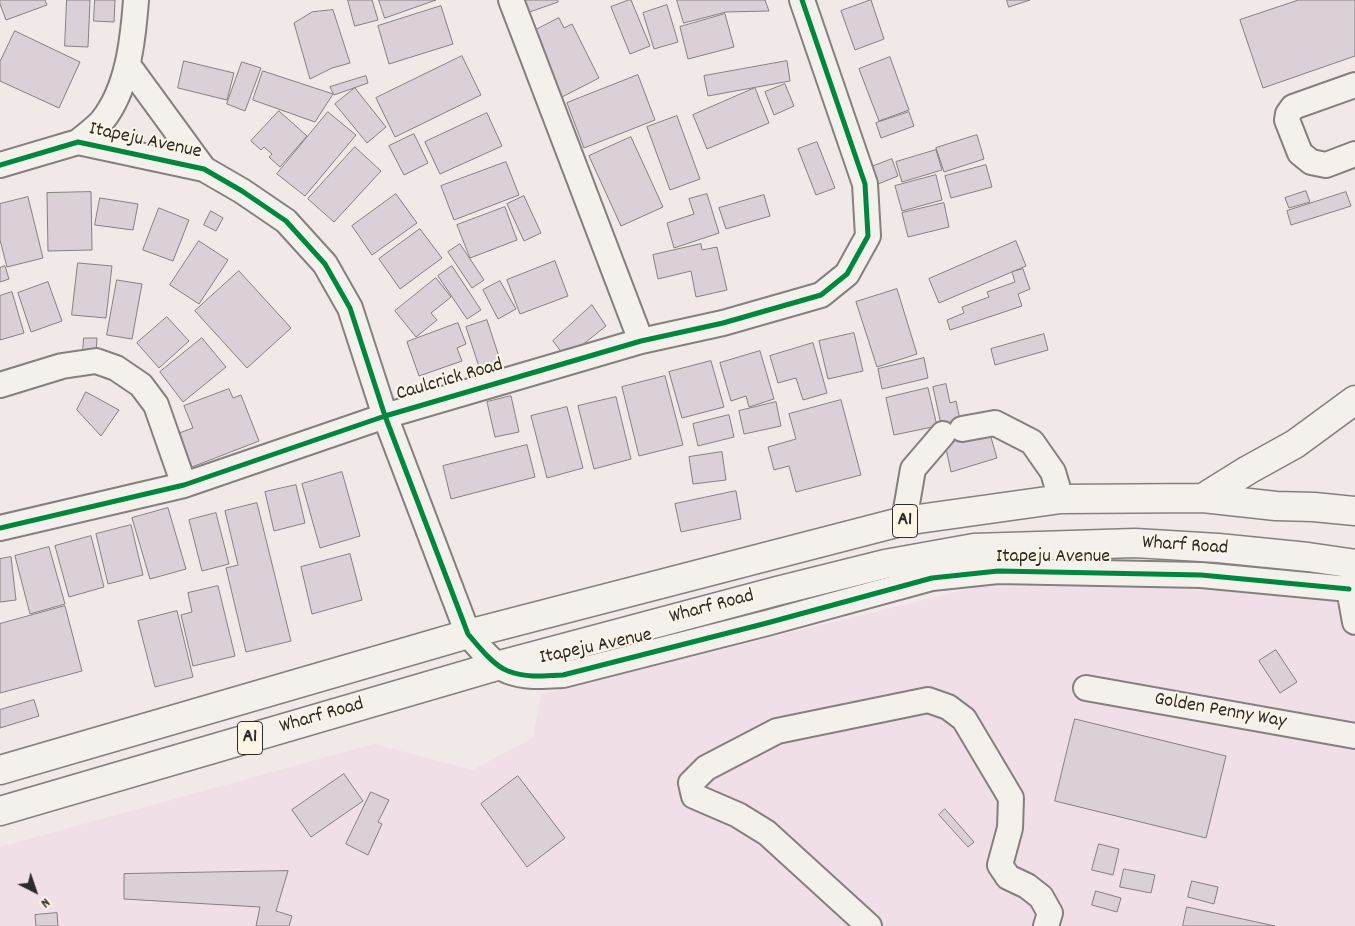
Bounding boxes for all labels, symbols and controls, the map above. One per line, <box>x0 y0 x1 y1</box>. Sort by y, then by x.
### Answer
street label: Itapeju Avenue <box>87 118 203 166</box>
street label: Caulcrick Road <box>394 354 506 408</box>
road number: A1 <box>892 504 918 538</box>
street label: Wharf Road <box>1141 532 1229 562</box>
street label: Itapeju Avenue <box>996 546 1110 570</box>
street label: Wharf Road <box>667 585 757 631</box>
street label: Itapeju Avenue <box>538 624 654 672</box>
street label: Golden Penny Way <box>1152 689 1288 735</box>
street label: Wharf Road <box>277 694 367 740</box>
road number: A1 <box>238 721 262 754</box>
north arrow <box>10 866 60 916</box>
text: N <box>36 892 54 912</box>

